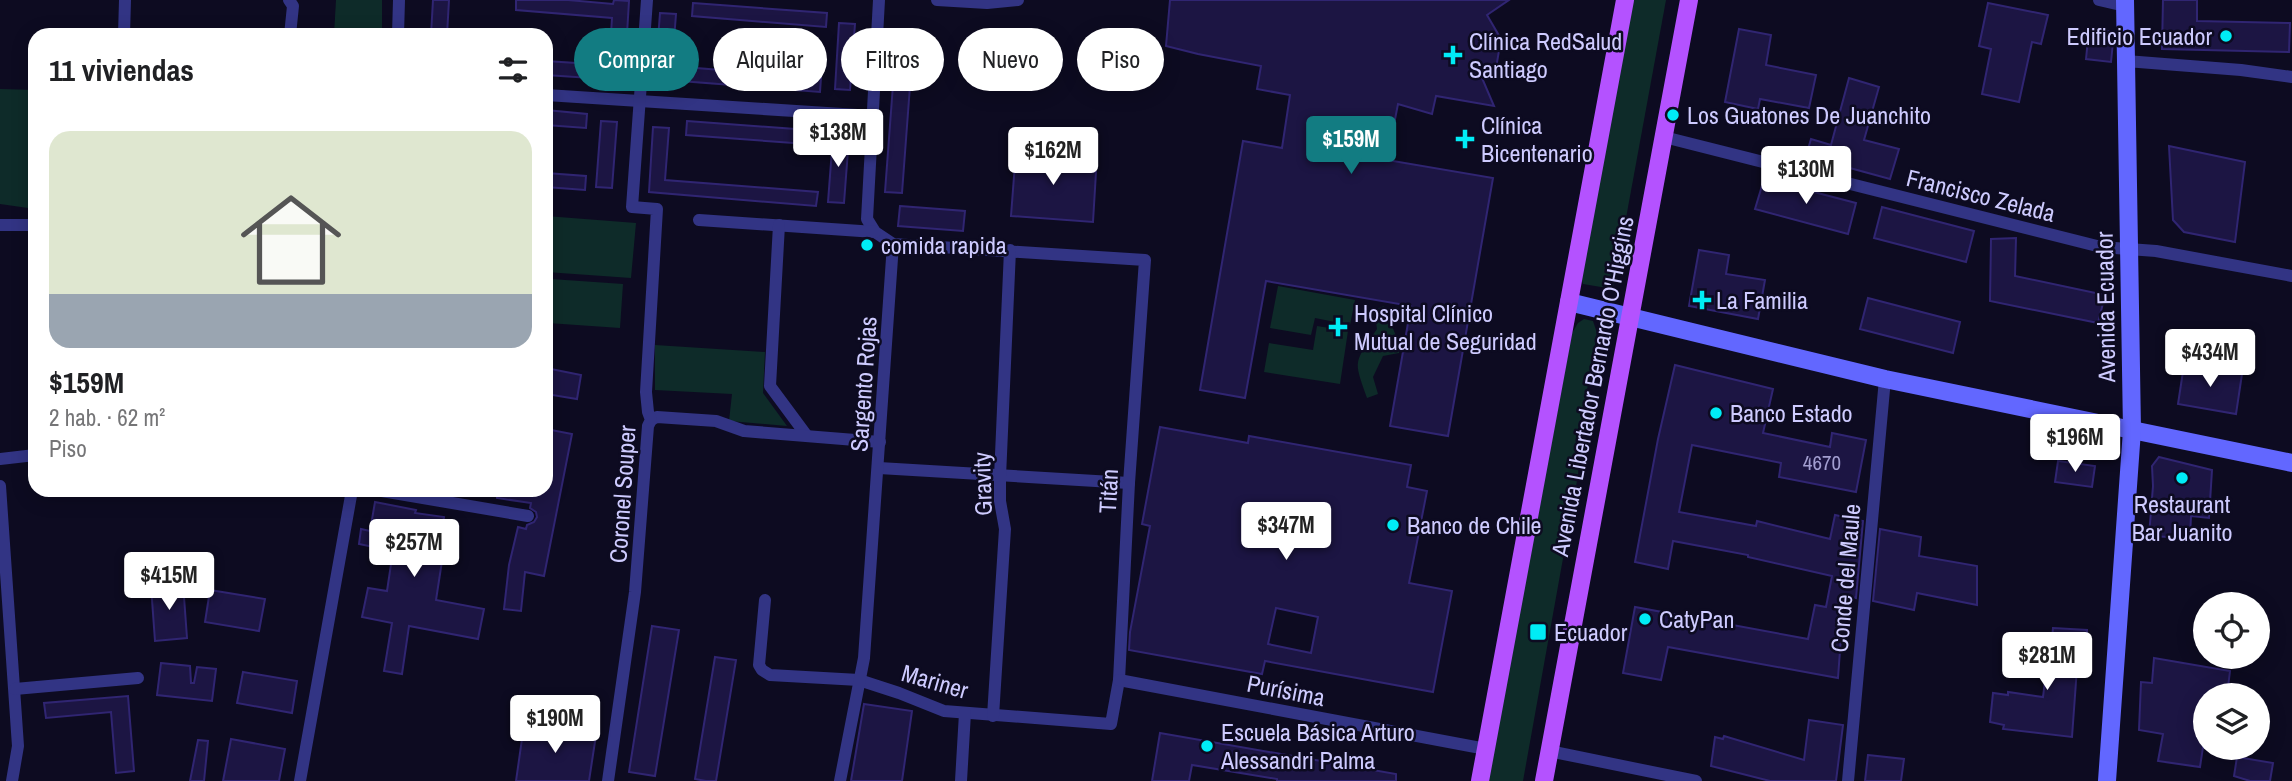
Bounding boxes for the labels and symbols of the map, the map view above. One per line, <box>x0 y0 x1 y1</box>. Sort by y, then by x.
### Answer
place label: Edificio Ecuador <box>2066 20 2212 52</box>
place label: Clínica RedSalud Santiago <box>1469 25 1622 85</box>
marker: Edificio Ecuador <box>2218 28 2234 44</box>
marker: Clínica RedSalud Santiago <box>1443 45 1463 65</box>
place label: Los Guatones De Juanchito <box>1687 99 1931 131</box>
marker: Los Guatones De Juanchito <box>1665 107 1681 123</box>
place label: Clínica Bicentenario <box>1481 109 1593 169</box>
pin: $138M <box>789 110 887 169</box>
pin: $159M <box>1302 116 1400 176</box>
pin: $162M <box>1004 128 1102 187</box>
marker: Clínica Bicentenario <box>1455 129 1475 149</box>
pin: $130M <box>1757 146 1855 206</box>
street label: Francisco Zelada <box>1903 161 2059 229</box>
street label: Avenida Libertador Bernardo O'Higgins <box>1543 213 1641 560</box>
place label: comida rapida <box>881 229 1007 261</box>
street label: Avenida Ecuador <box>2088 231 2122 384</box>
marker: comida rapida <box>859 237 875 253</box>
place label: La Familia <box>1716 284 1808 316</box>
marker: La Familia <box>1694 292 1710 308</box>
place label: Hospital Clínico Mutual de Seguridad <box>1354 297 1537 357</box>
street label: Sargento Rojas <box>842 315 884 453</box>
marker: Hospital Clínico Mutual de Seguridad <box>1328 317 1348 337</box>
pin: $434M <box>2161 330 2259 389</box>
place label: Banco Estado <box>1730 397 1853 429</box>
marker: Banco Estado <box>1708 405 1724 421</box>
pin: $196M <box>2026 414 2124 474</box>
street label: Coronel Souper <box>601 424 643 564</box>
house number: 4670 <box>1803 448 1841 477</box>
street label: Gravity <box>965 452 999 516</box>
street label: Titán <box>1091 468 1125 514</box>
marker: Restaurant Bar Juanito <box>2174 470 2190 486</box>
place label: Restaurant Bar Juanito <box>2132 488 2232 548</box>
street label: Conde del Maule <box>1823 502 1867 654</box>
pin: $347M <box>1237 503 1335 562</box>
place label: Banco de Chile <box>1407 509 1542 541</box>
marker: Banco de Chile <box>1385 517 1401 533</box>
pin: $257M <box>365 520 463 579</box>
pin: $415M <box>120 552 218 612</box>
place label: CatyPan <box>1659 603 1734 635</box>
marker: CatyPan <box>1637 611 1653 627</box>
place label: Ecuador <box>1554 616 1628 648</box>
marker: Ecuador <box>1528 622 1548 642</box>
pin: $281M <box>1998 632 2096 692</box>
street label: Mariner <box>898 656 972 706</box>
street label: Purísima <box>1244 667 1328 713</box>
pin: $190M <box>506 696 604 755</box>
place label: Escuela Básica Arturo Alessandri Palma <box>1220 716 1415 776</box>
marker: Escuela Básica Arturo Alessandri Palma <box>1199 738 1215 754</box>

